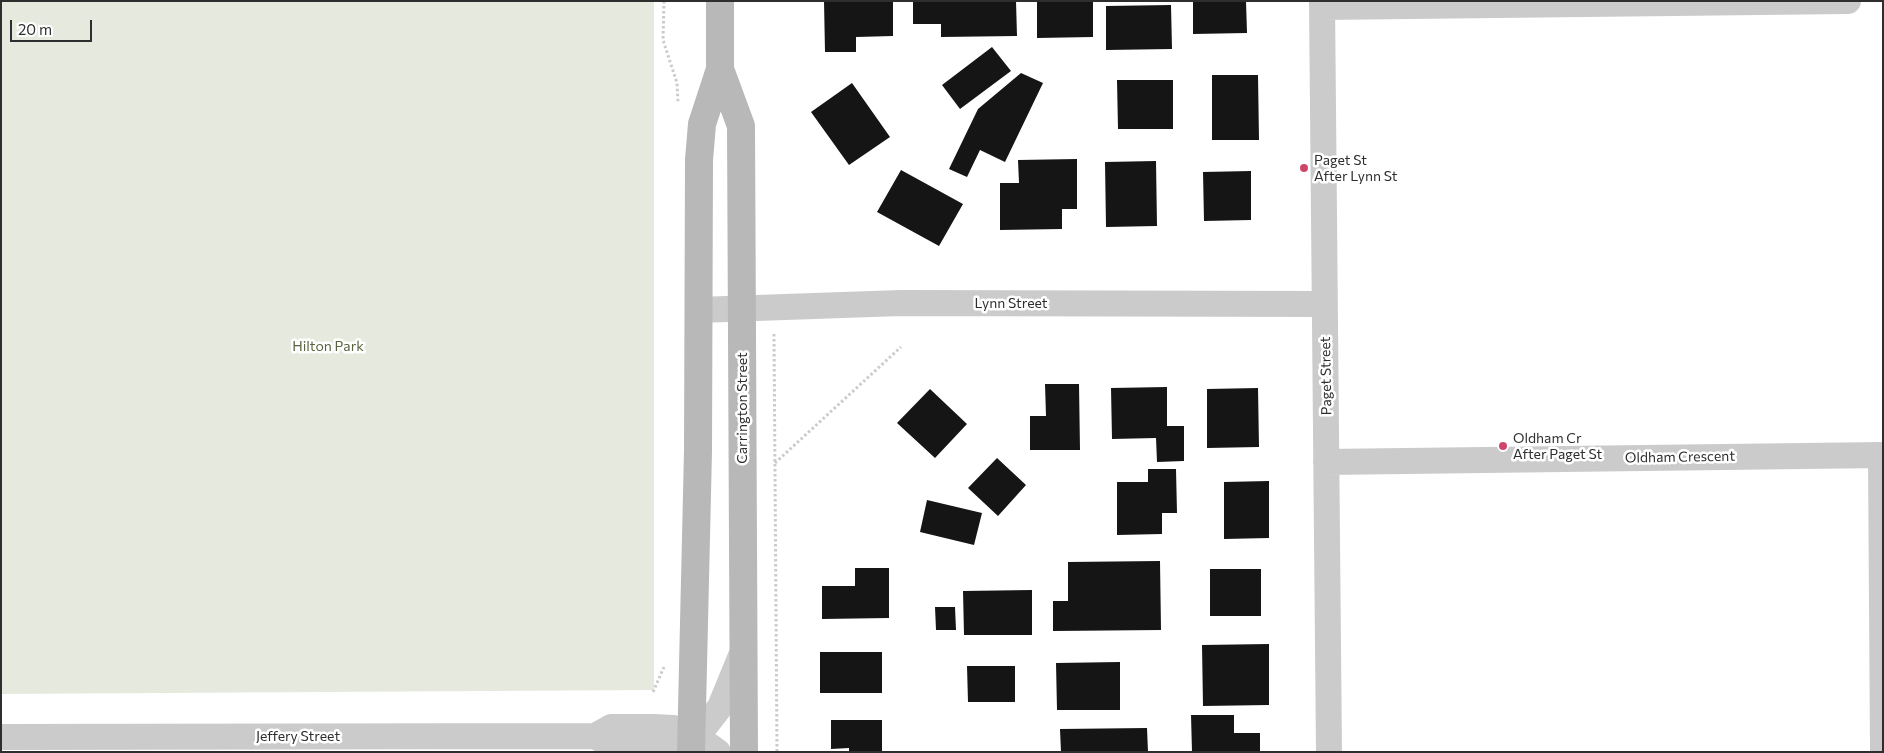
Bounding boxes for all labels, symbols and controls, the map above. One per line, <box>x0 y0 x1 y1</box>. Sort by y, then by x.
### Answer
scale bar <box>12 10 95 42</box>
text: 20 m <box>18 20 52 38</box>
place label: Paget St After Lynn St <box>1314 152 1398 184</box>
marker: Paget St After Lynn St <box>1298 162 1310 174</box>
street label: Lynn Street <box>974 295 1048 311</box>
street label: Paget Street <box>1317 336 1335 416</box>
park label: Hilton Park <box>292 338 364 354</box>
street label: Carrington Street <box>734 352 750 464</box>
place label: Oldham Cr After Paget St <box>1513 430 1602 462</box>
marker: Oldham Cr After Paget St <box>1497 440 1509 452</box>
street label: Oldham Crescent <box>1625 448 1735 466</box>
street label: Jeffery Street <box>256 728 340 744</box>

